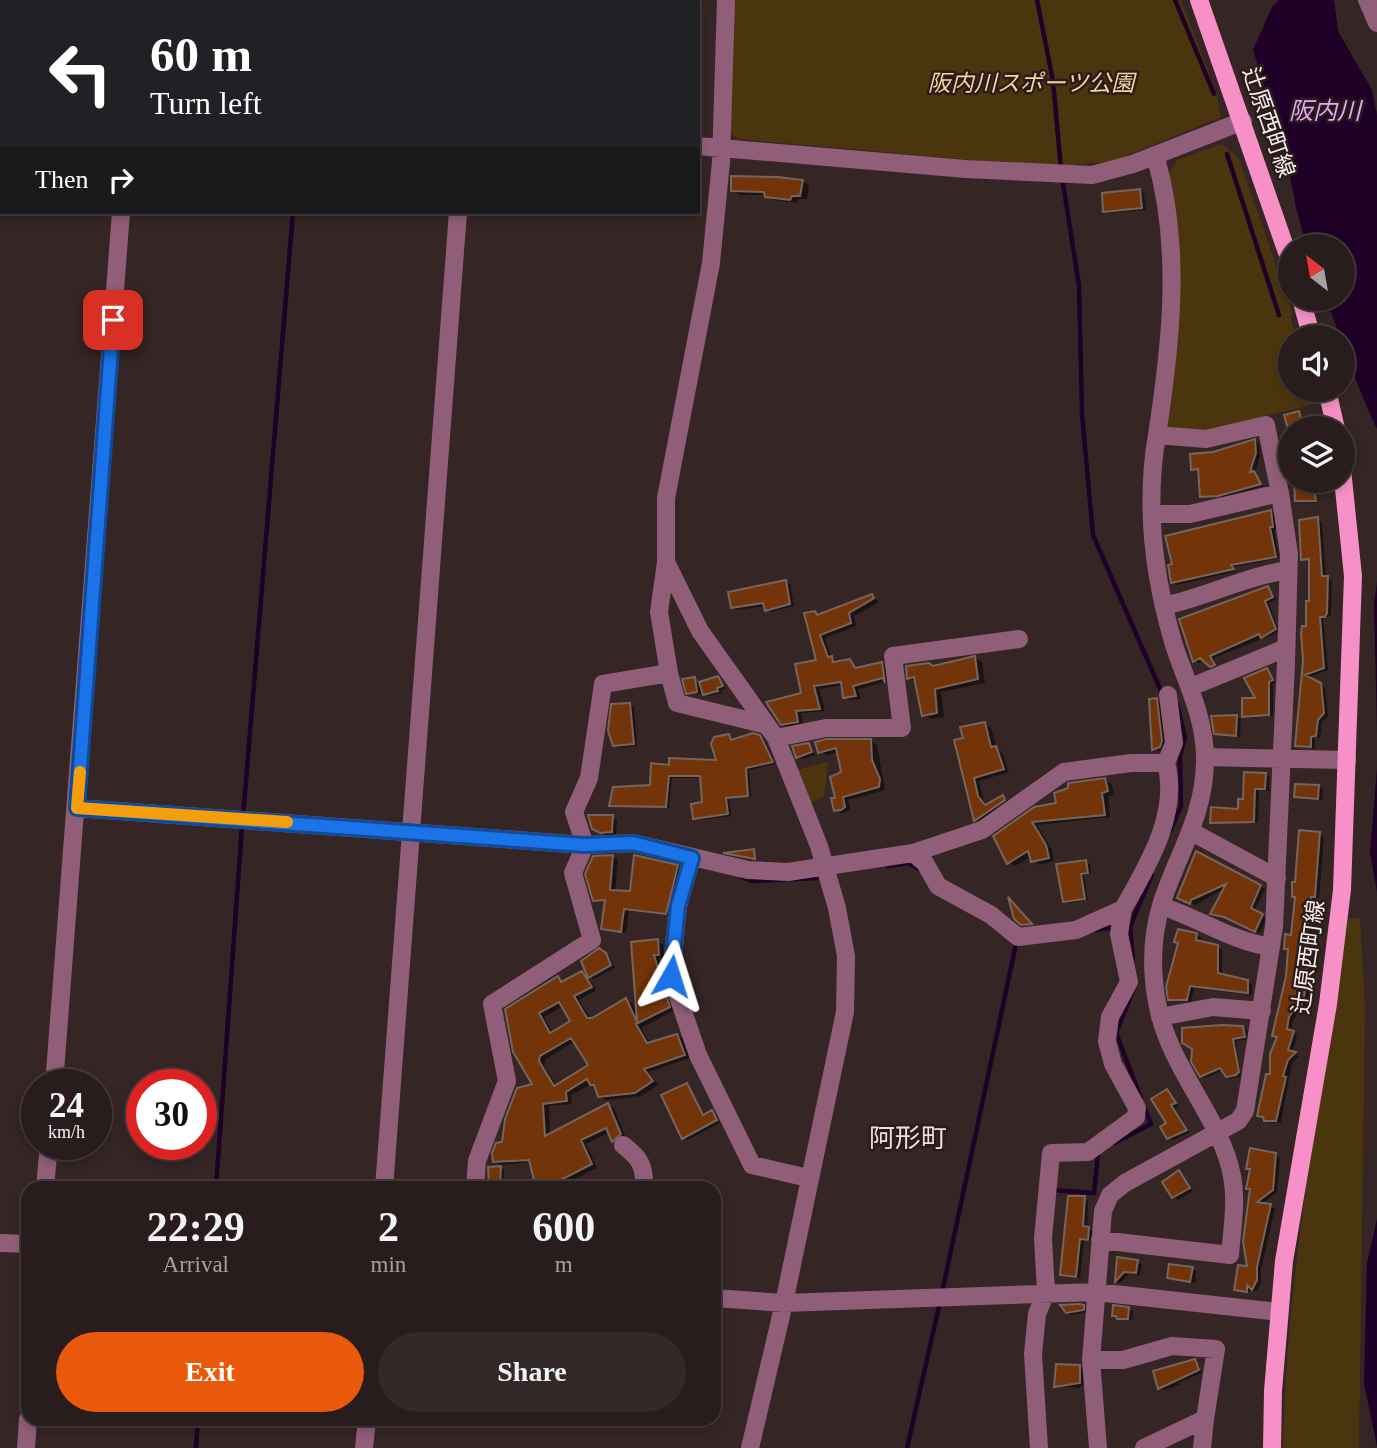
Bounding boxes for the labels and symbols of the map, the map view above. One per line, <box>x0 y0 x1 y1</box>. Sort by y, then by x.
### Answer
street label: 辻原西町線 <box>1238 64 1299 181</box>
park label: 阪内川スポーツ公園 <box>928 71 1137 96</box>
water label: 阪内川 <box>1289 98 1364 124</box>
north arrow <box>1278 234 1354 312</box>
pin <box>83 290 143 350</box>
street label: 辻原西町線 <box>1288 898 1329 1016</box>
position arrow <box>634 939 708 1013</box>
speed limit sign: 30 <box>126 1069 217 1160</box>
district label: 阿形町 <box>869 1124 947 1153</box>

